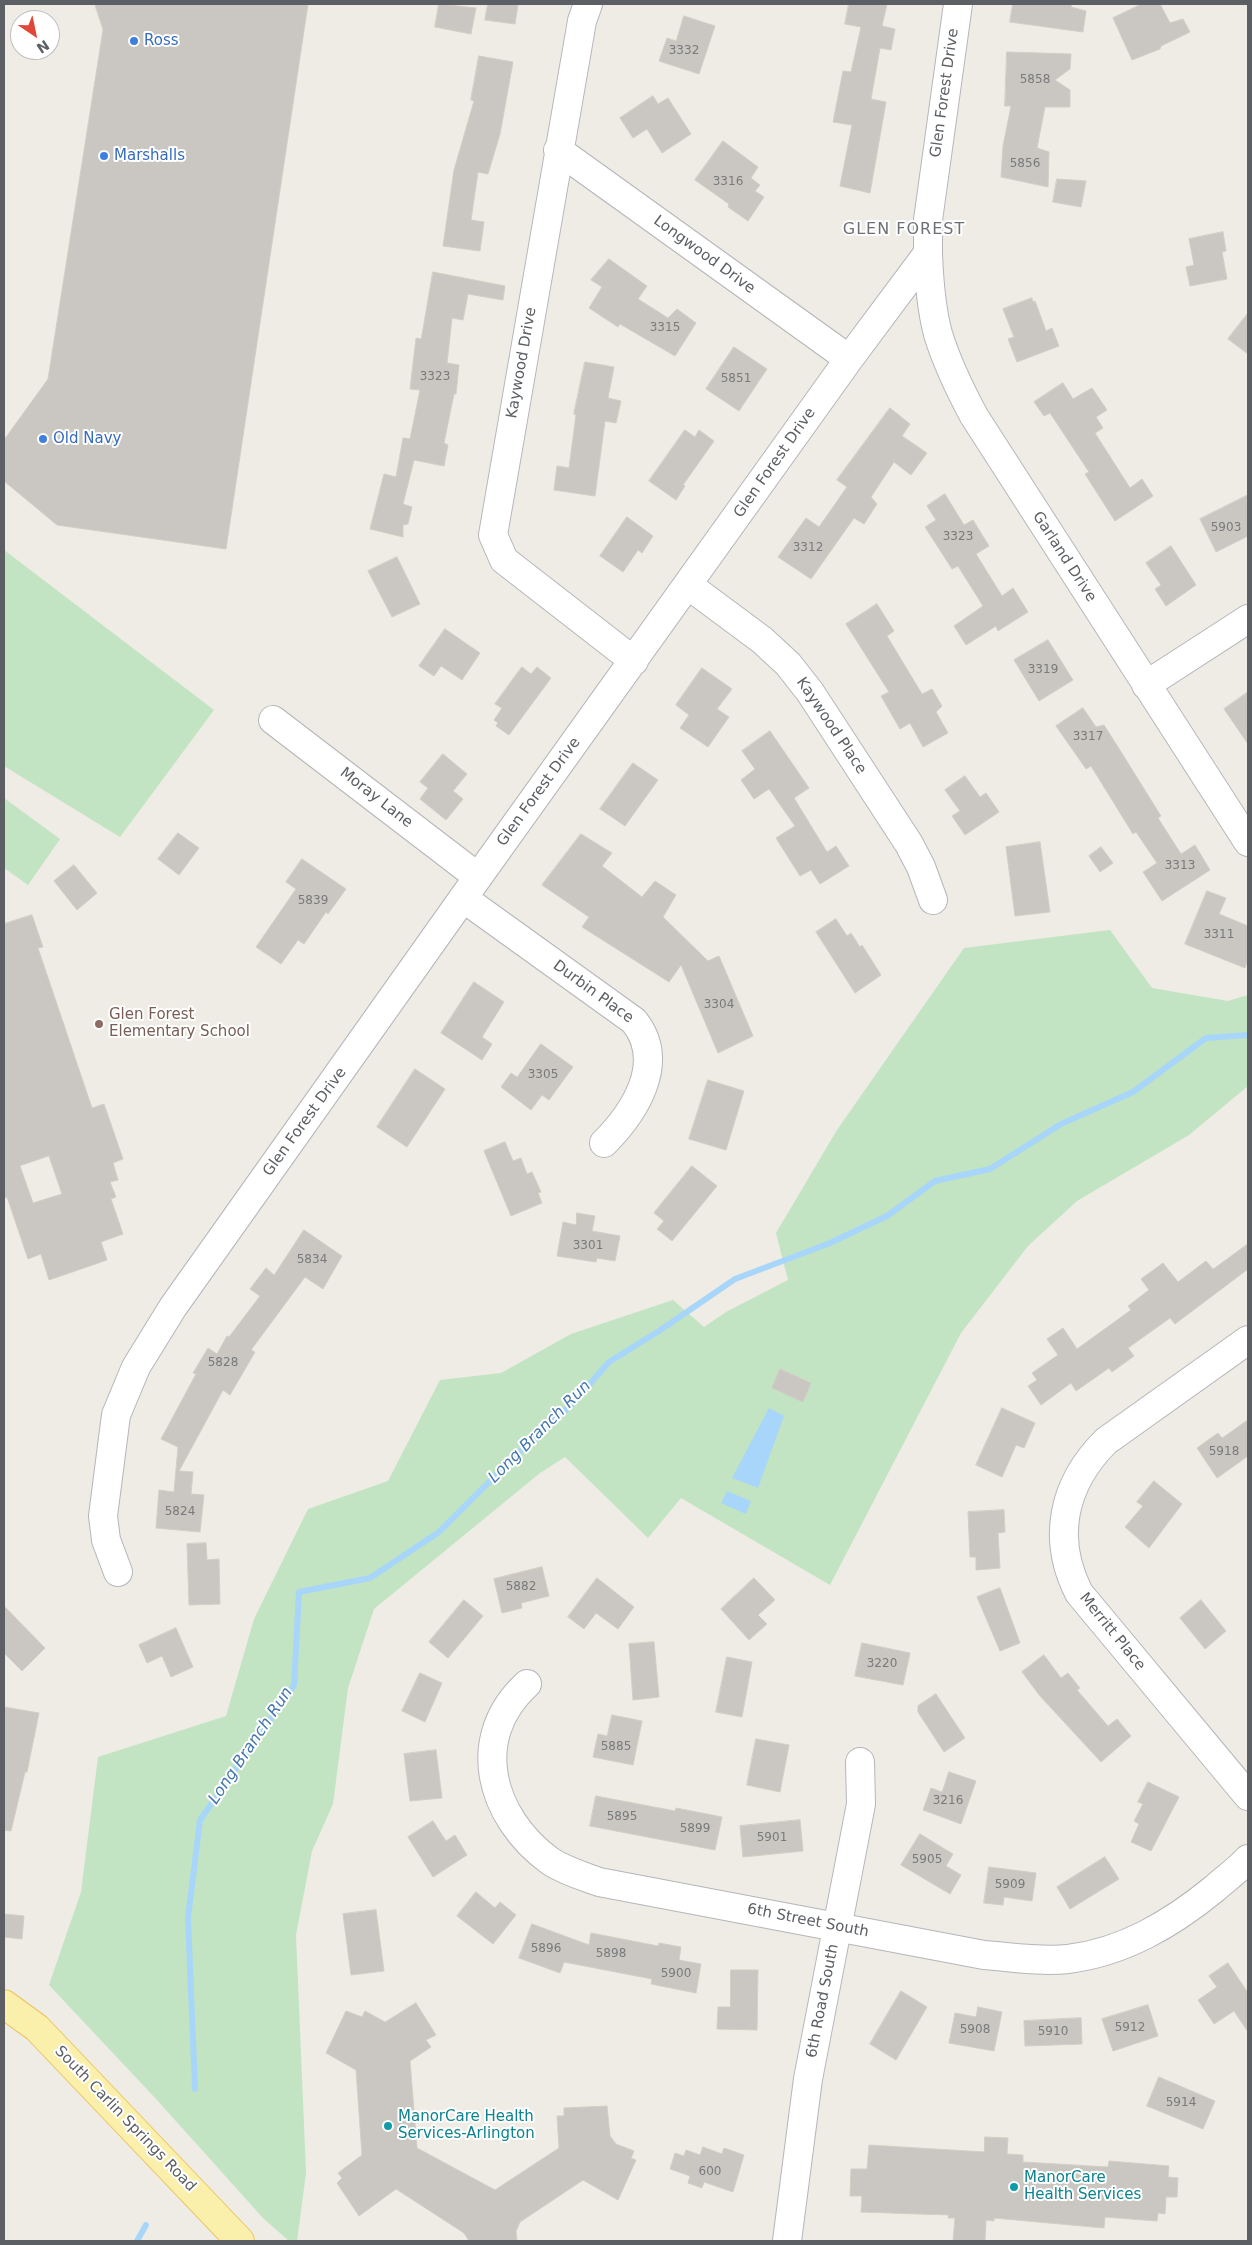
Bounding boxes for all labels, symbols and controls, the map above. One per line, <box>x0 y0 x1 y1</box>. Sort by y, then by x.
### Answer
north arrow <box>10 10 60 60</box>
street label: Glen Forest Drive <box>927 27 963 159</box>
place label: Ross <box>144 32 179 50</box>
marker: Ross <box>128 35 140 47</box>
text: N <box>33 37 52 57</box>
house number: 3332 <box>669 44 699 58</box>
house number: 5858 <box>1020 73 1050 87</box>
place label: Marshalls <box>114 147 185 165</box>
marker: Marshalls <box>98 150 110 162</box>
house number: 5856 <box>1010 157 1040 171</box>
house number: 3316 <box>713 175 743 189</box>
street label: Longwood Drive <box>650 212 758 298</box>
district label: GLEN FOREST <box>841 220 967 240</box>
street label: Kaywood Drive <box>503 306 541 420</box>
house number: 3315 <box>650 321 680 335</box>
house number: 3323 <box>420 370 450 384</box>
house number: 5851 <box>721 372 751 386</box>
street label: Glen Forest Drive <box>730 405 820 521</box>
place label: Old Navy <box>53 430 121 448</box>
marker: Old Navy <box>37 433 49 445</box>
street label: Garland Drive <box>1028 508 1100 606</box>
house number: 5903 <box>1211 521 1241 535</box>
house number: 3323 <box>943 530 973 544</box>
house number: 3312 <box>793 541 823 555</box>
house number: 3319 <box>1028 663 1058 677</box>
street label: Kaywood Place <box>792 674 870 778</box>
house number: 3317 <box>1073 730 1103 744</box>
street label: Glen Forest Drive <box>493 734 585 850</box>
street label: Moray Lane <box>336 764 416 832</box>
house number: 3313 <box>1165 859 1195 873</box>
house number: 5839 <box>298 894 328 908</box>
house number: 3311 <box>1204 928 1234 942</box>
street label: Durbin Place <box>549 957 637 1027</box>
house number: 3304 <box>704 998 734 1012</box>
place label: Glen Forest Elementary School <box>109 1006 250 1041</box>
marker: Glen Forest Elementary School <box>93 1018 105 1030</box>
street label: Glen Forest Drive <box>259 1064 351 1180</box>
house number: 3305 <box>528 1068 558 1082</box>
house number: 3301 <box>573 1239 603 1253</box>
house number: 5834 <box>297 1253 327 1267</box>
house number: 5828 <box>208 1356 238 1370</box>
water label: Long Branch Run <box>485 1377 595 1487</box>
house number: 5918 <box>1209 1445 1239 1459</box>
house number: 5824 <box>165 1505 195 1519</box>
house number: 5882 <box>506 1580 536 1594</box>
street label: Merritt Place <box>1075 1589 1149 1675</box>
house number: 3220 <box>867 1657 897 1671</box>
water label: Long Branch Run <box>205 1684 297 1808</box>
house number: 5885 <box>601 1740 631 1754</box>
house number: 3216 <box>933 1794 963 1808</box>
house number: 5895 <box>607 1810 637 1824</box>
house number: 5899 <box>680 1822 710 1836</box>
house number: 5901 <box>757 1831 787 1845</box>
house number: 5905 <box>912 1853 942 1867</box>
house number: 5909 <box>995 1878 1025 1892</box>
street label: 6th Street South <box>746 1900 870 1942</box>
house number: 5896 <box>531 1942 561 1956</box>
street label: 6th Road South <box>803 1942 843 2060</box>
house number: 5898 <box>596 1947 626 1961</box>
house number: 5900 <box>661 1967 691 1981</box>
house number: 5912 <box>1115 2021 1145 2035</box>
house number: 5908 <box>960 2023 990 2037</box>
house number: 5910 <box>1038 2025 1068 2039</box>
street label: South Carlin Springs Road <box>51 2042 199 2196</box>
house number: 5914 <box>1166 2096 1196 2110</box>
place label: ManorCare Health Services-Arlington <box>398 2108 535 2143</box>
marker: ManorCare Health Services-Arlington <box>382 2120 394 2132</box>
house number: 600 <box>699 2165 721 2179</box>
place label: ManorCare Health Services <box>1024 2169 1141 2204</box>
marker: ManorCare Health Services <box>1008 2181 1020 2193</box>

